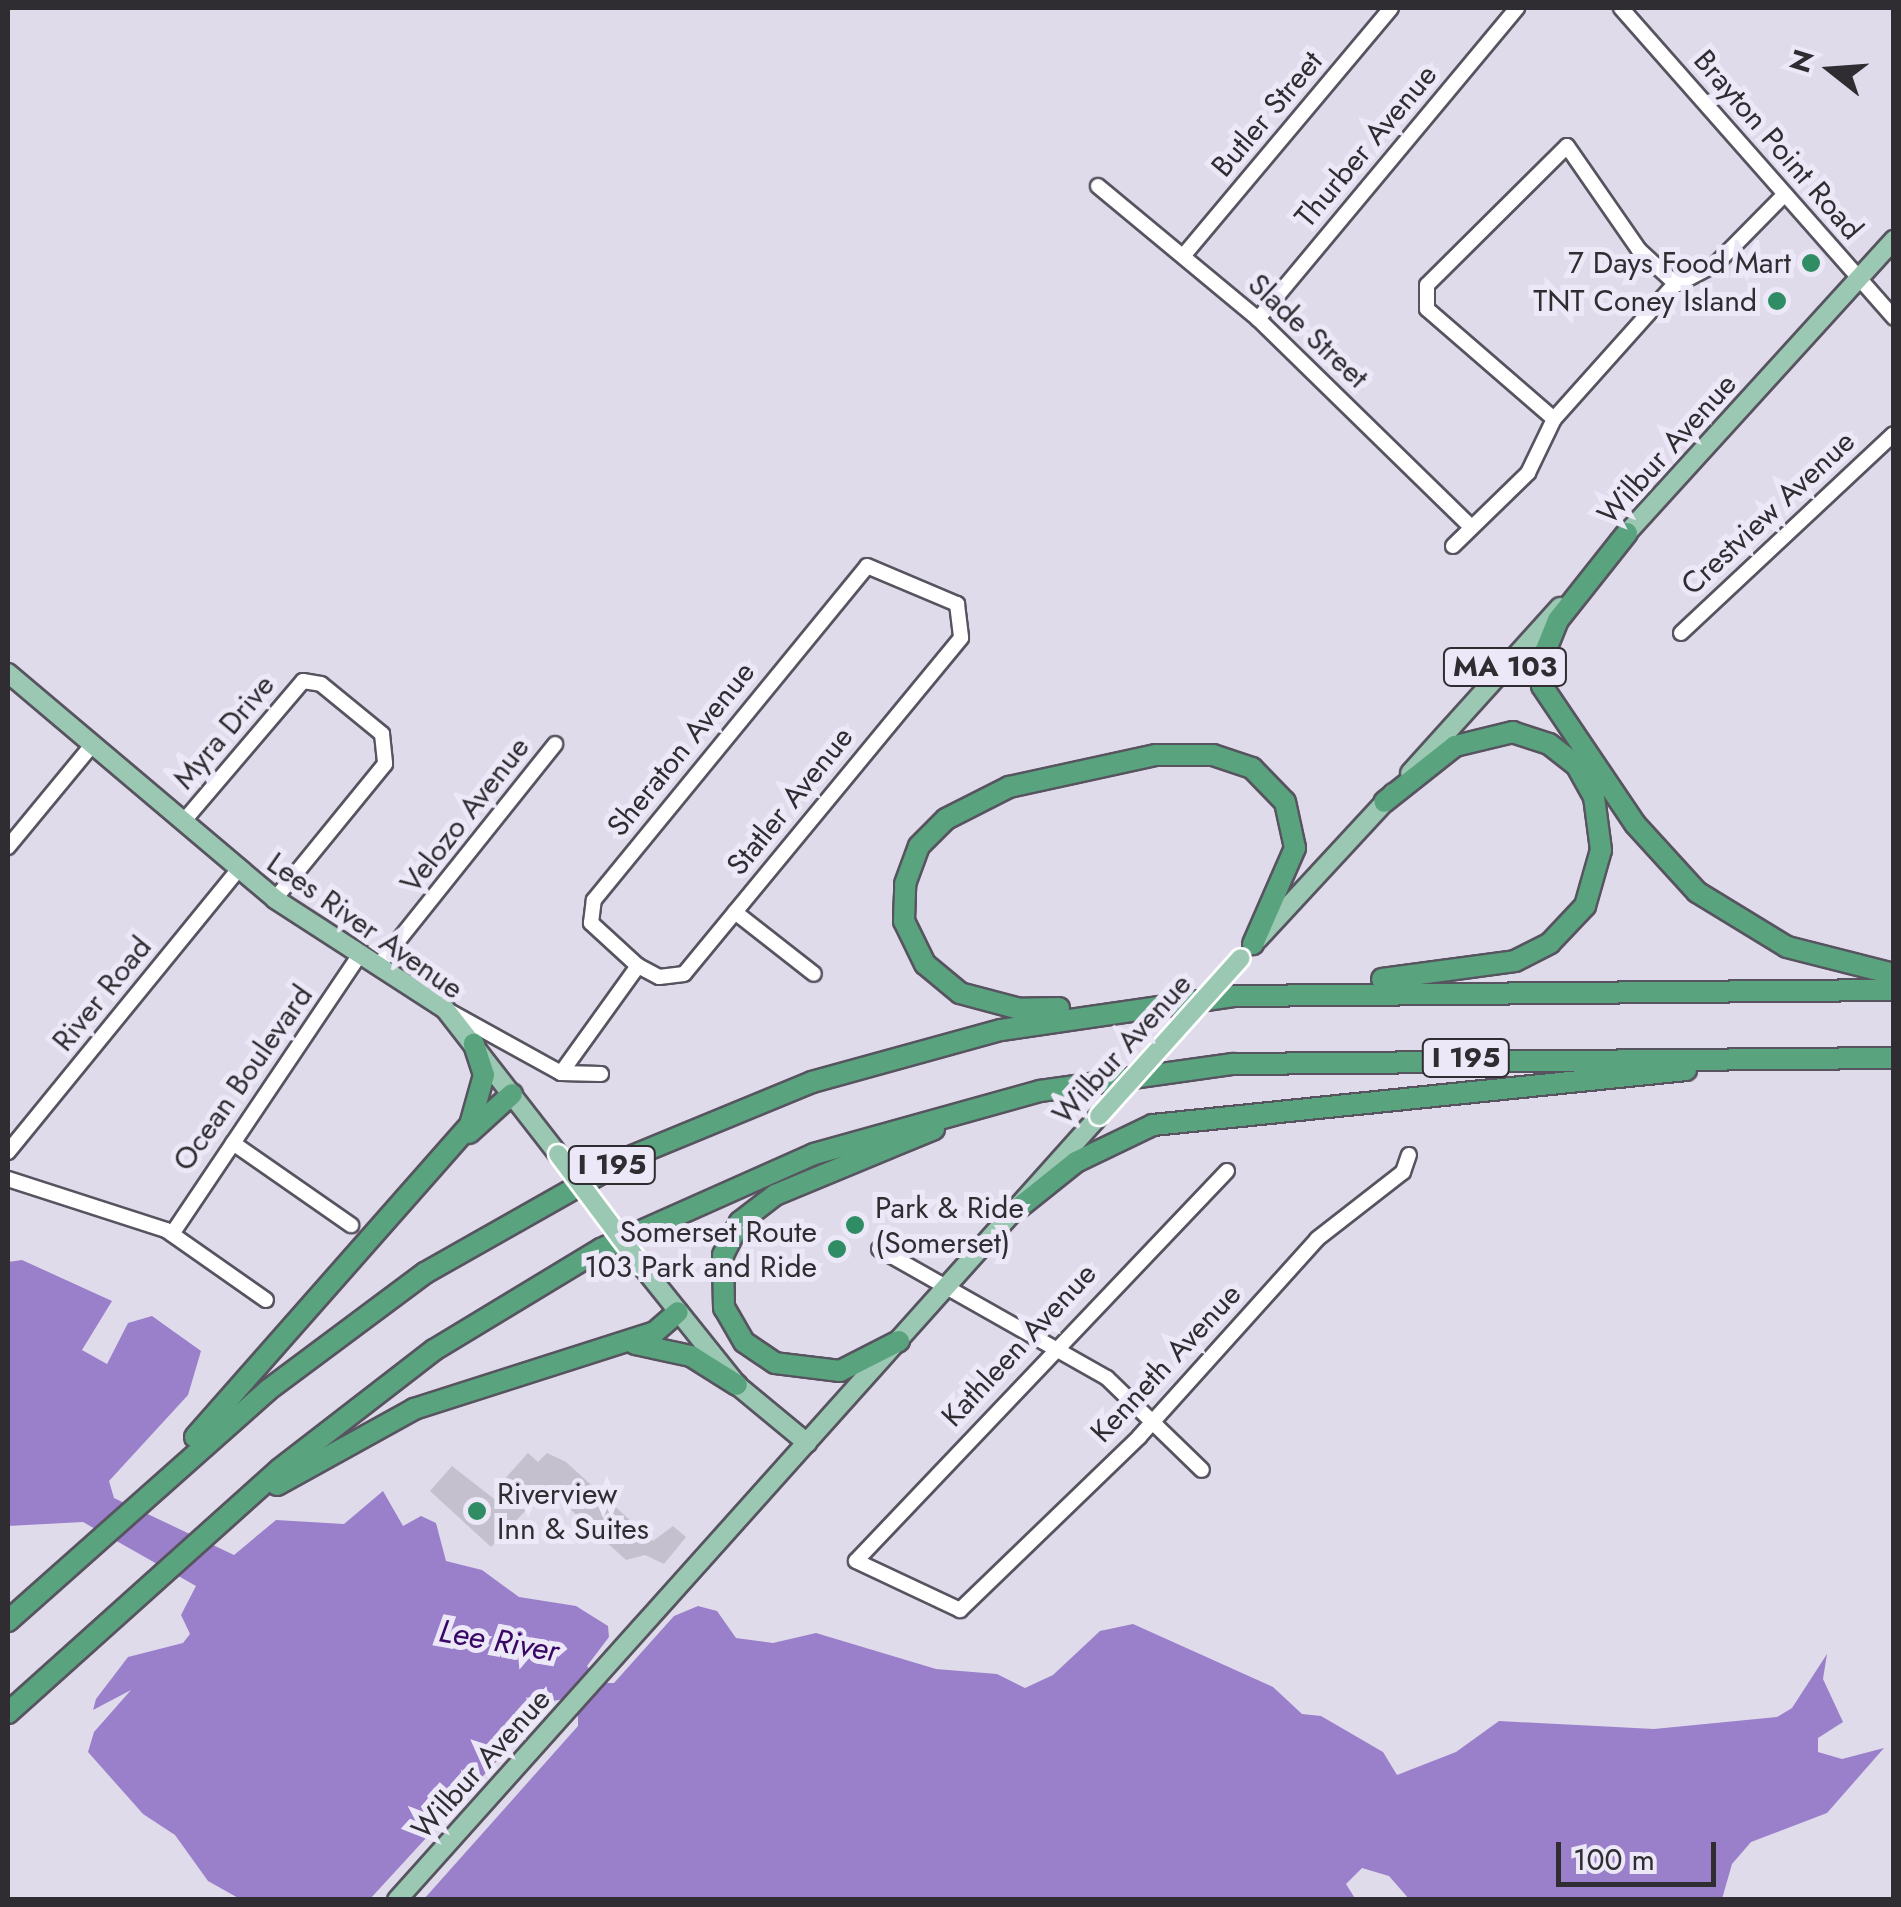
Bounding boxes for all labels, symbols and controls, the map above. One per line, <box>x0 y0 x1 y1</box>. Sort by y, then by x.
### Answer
north arrow <box>1781 20 1881 120</box>
street label: Brayton Point Road <box>1686 43 1870 247</box>
street label: Butler Street <box>1204 44 1330 184</box>
text: N <box>1779 44 1825 78</box>
street label: Thurber Avenue <box>1288 57 1444 235</box>
place label: 7 Days Food Mart <box>1568 245 1791 281</box>
marker: 7 Days Food Mart <box>1800 252 1822 274</box>
street label: Slade Street <box>1241 266 1375 396</box>
place label: TNT Coney Island <box>1533 283 1757 319</box>
marker: TNT Coney Island <box>1766 290 1788 312</box>
street label: Wilbur Avenue <box>1590 366 1744 532</box>
street label: Crestview Avenue <box>1674 423 1862 603</box>
road number: MA 103 <box>1442 644 1568 690</box>
street label: Sheraton Avenue <box>600 654 762 844</box>
street label: Myra Drive <box>166 668 282 796</box>
street label: Statler Avenue <box>719 720 861 882</box>
street label: Velozo Avenue <box>393 730 537 900</box>
street label: Lees River Avenue <box>260 845 470 1007</box>
street label: River Road <box>45 930 159 1058</box>
street label: Wilbur Avenue <box>1045 966 1199 1132</box>
street label: Ocean Boulevard <box>166 978 320 1178</box>
road number: I 195 <box>1421 1035 1511 1081</box>
road number: I 195 <box>567 1142 657 1188</box>
place label: Park & Ride (Somerset) <box>875 1190 1024 1260</box>
place label: Somerset Route 103 Park and Ride <box>584 1214 817 1284</box>
marker: Park & Ride (Somerset) <box>844 1214 866 1236</box>
marker: Somerset Route 103 Park and Ride <box>826 1238 848 1260</box>
street label: Kathleen Avenue <box>934 1256 1104 1434</box>
street label: Kenneth Avenue <box>1083 1276 1249 1450</box>
place label: Riverview Inn & Suites <box>497 1476 649 1546</box>
marker: Riverview Inn & Suites <box>466 1500 488 1522</box>
water label: Lee River <box>436 1612 562 1670</box>
street label: Wilbur Avenue <box>404 1681 558 1847</box>
scale bar <box>1561 1822 1721 1884</box>
text: 100 m <box>1573 1838 1655 1881</box>

